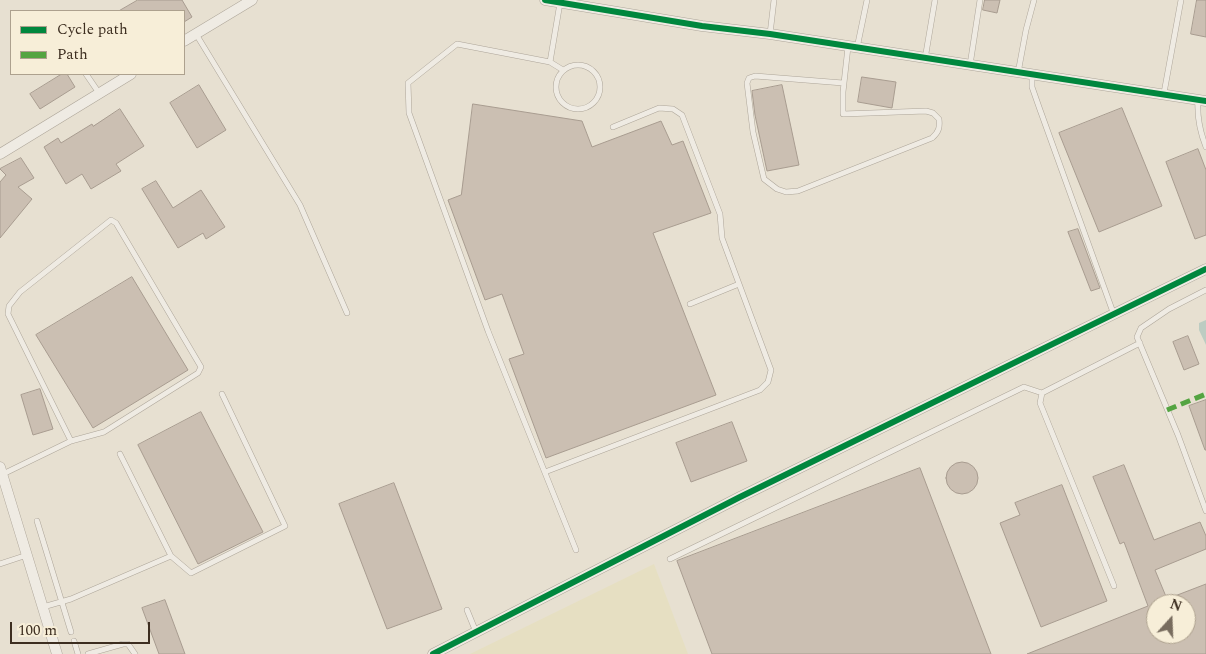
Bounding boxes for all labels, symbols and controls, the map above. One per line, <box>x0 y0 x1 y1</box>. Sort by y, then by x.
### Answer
legend <box>10 10 185 75</box>
text: Cycle path <box>57 18 128 41</box>
text: Path <box>57 43 88 66</box>
north arrow <box>1146 594 1196 644</box>
text: N <box>1167 594 1185 617</box>
scale bar <box>12 612 152 644</box>
text: 100 m <box>18 619 57 642</box>

